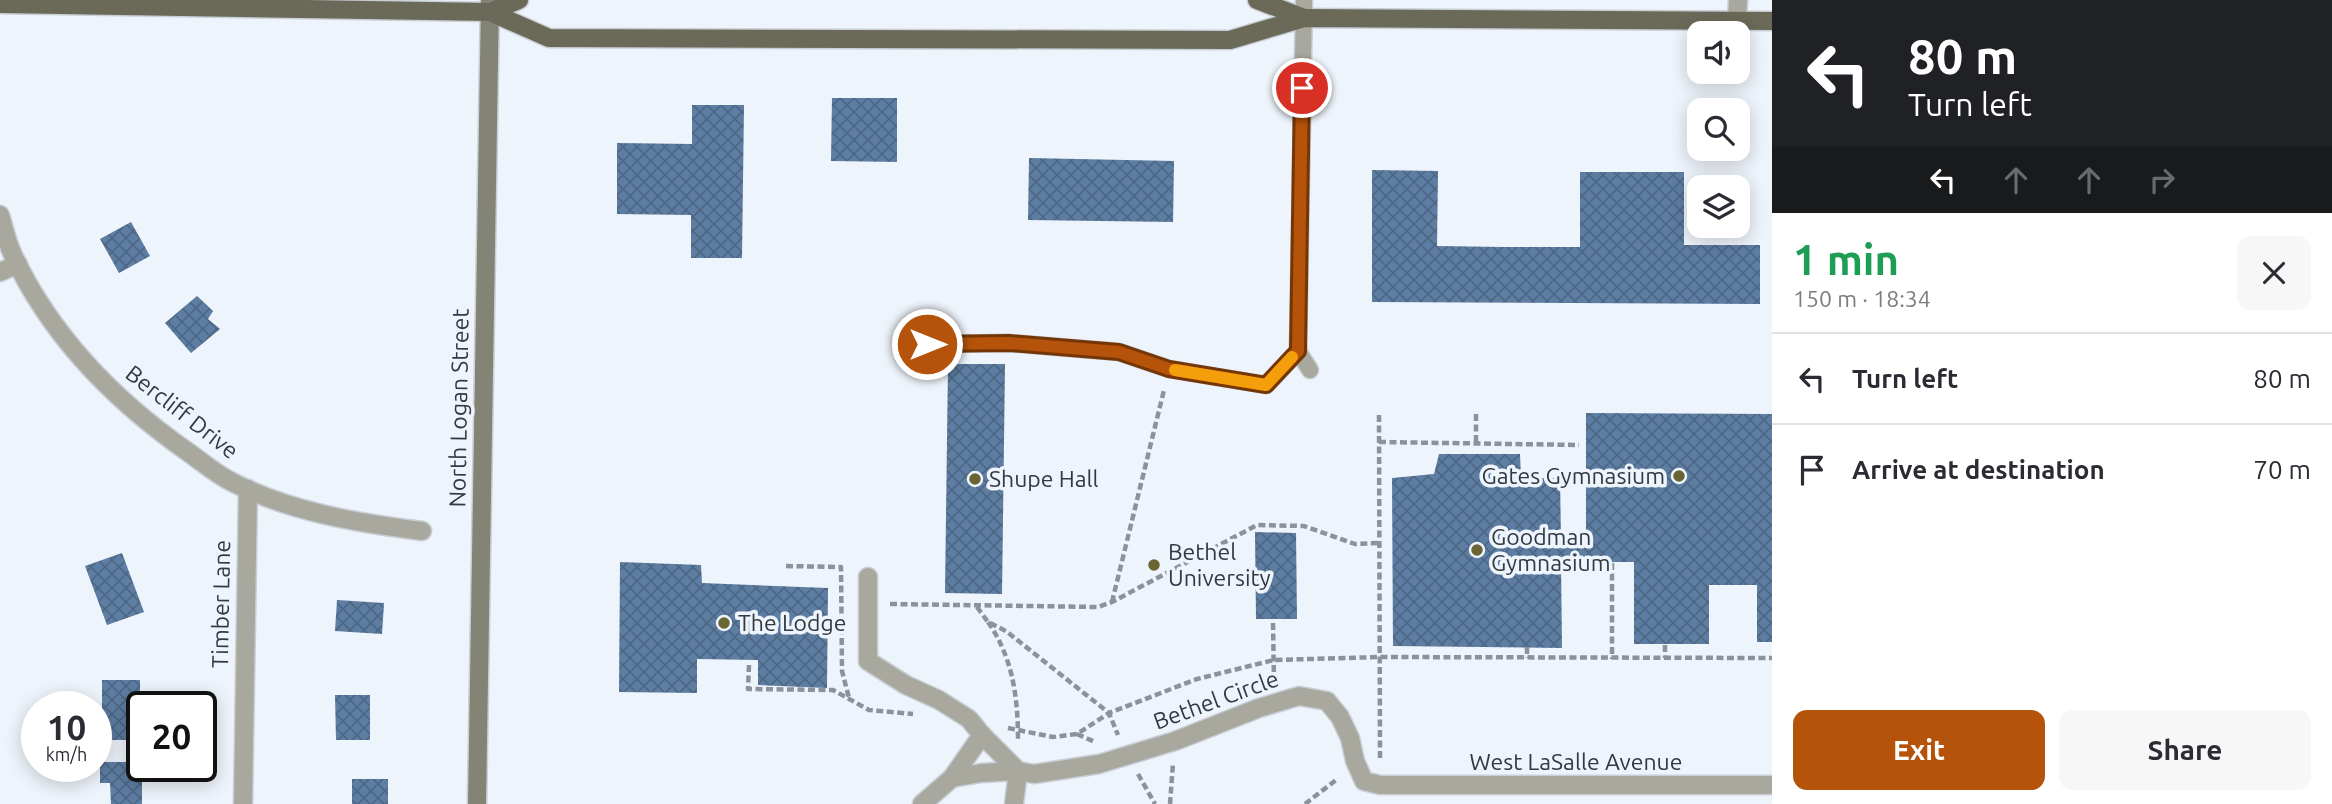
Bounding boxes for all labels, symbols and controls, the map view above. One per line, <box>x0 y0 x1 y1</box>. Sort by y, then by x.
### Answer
map controls <box>1687 21 1750 238</box>
button: sound <box>1687 21 1750 84</box>
icon: left <box>1793 28 1884 119</box>
text: 80 m <box>1908 28 2017 83</box>
pin <box>1272 58 1332 118</box>
icon: arrive <box>1283 69 1321 107</box>
text: Turn left <box>1908 86 2032 122</box>
button: search <box>1687 98 1750 161</box>
icon: left <box>1924 161 1962 199</box>
icon: ahead <box>1997 161 2035 199</box>
icon: ahead <box>2070 161 2108 199</box>
icon: right <box>2143 161 2181 199</box>
button: layers <box>1687 175 1750 238</box>
text: 1 min <box>1793 236 1899 283</box>
button: close <box>2237 236 2311 310</box>
text: 150 m · 18:34 <box>1793 286 1931 311</box>
position arrow <box>890 307 964 381</box>
street label: North Logan Street <box>444 308 473 508</box>
street label: Bercliff Drive <box>121 360 243 463</box>
icon: left <box>1793 360 1831 398</box>
text: Turn left <box>1852 364 1958 393</box>
text: 80 m <box>2253 364 2311 393</box>
icon: arrive <box>1793 451 1831 489</box>
text: Arrive at destination <box>1852 455 2105 484</box>
text: 70 m <box>2253 455 2311 484</box>
place label: Gates Gymnasium <box>1481 463 1665 488</box>
place label: Shupe Hall <box>989 466 1099 491</box>
marker: Gates Gymnasium <box>1671 468 1687 484</box>
marker: Shupe Hall <box>967 471 983 487</box>
place label: Goodman Gymnasium <box>1491 524 1611 575</box>
place label: Bethel University <box>1168 539 1271 590</box>
street label: Timber Lane <box>207 540 234 668</box>
marker: Goodman Gymnasium <box>1469 542 1485 558</box>
marker: Bethel University <box>1146 557 1162 573</box>
place label: The Lodge <box>738 610 846 635</box>
marker: The Lodge <box>716 615 732 631</box>
street label: Bethel Circle <box>1150 665 1282 734</box>
speed limit sign: 20 <box>126 691 217 782</box>
text: 10 <box>47 707 86 747</box>
button: Exit <box>1793 710 2045 790</box>
button: Share <box>2059 710 2311 790</box>
text: km/h <box>46 744 87 764</box>
street label: West LaSalle Avenue <box>1470 749 1682 774</box>

